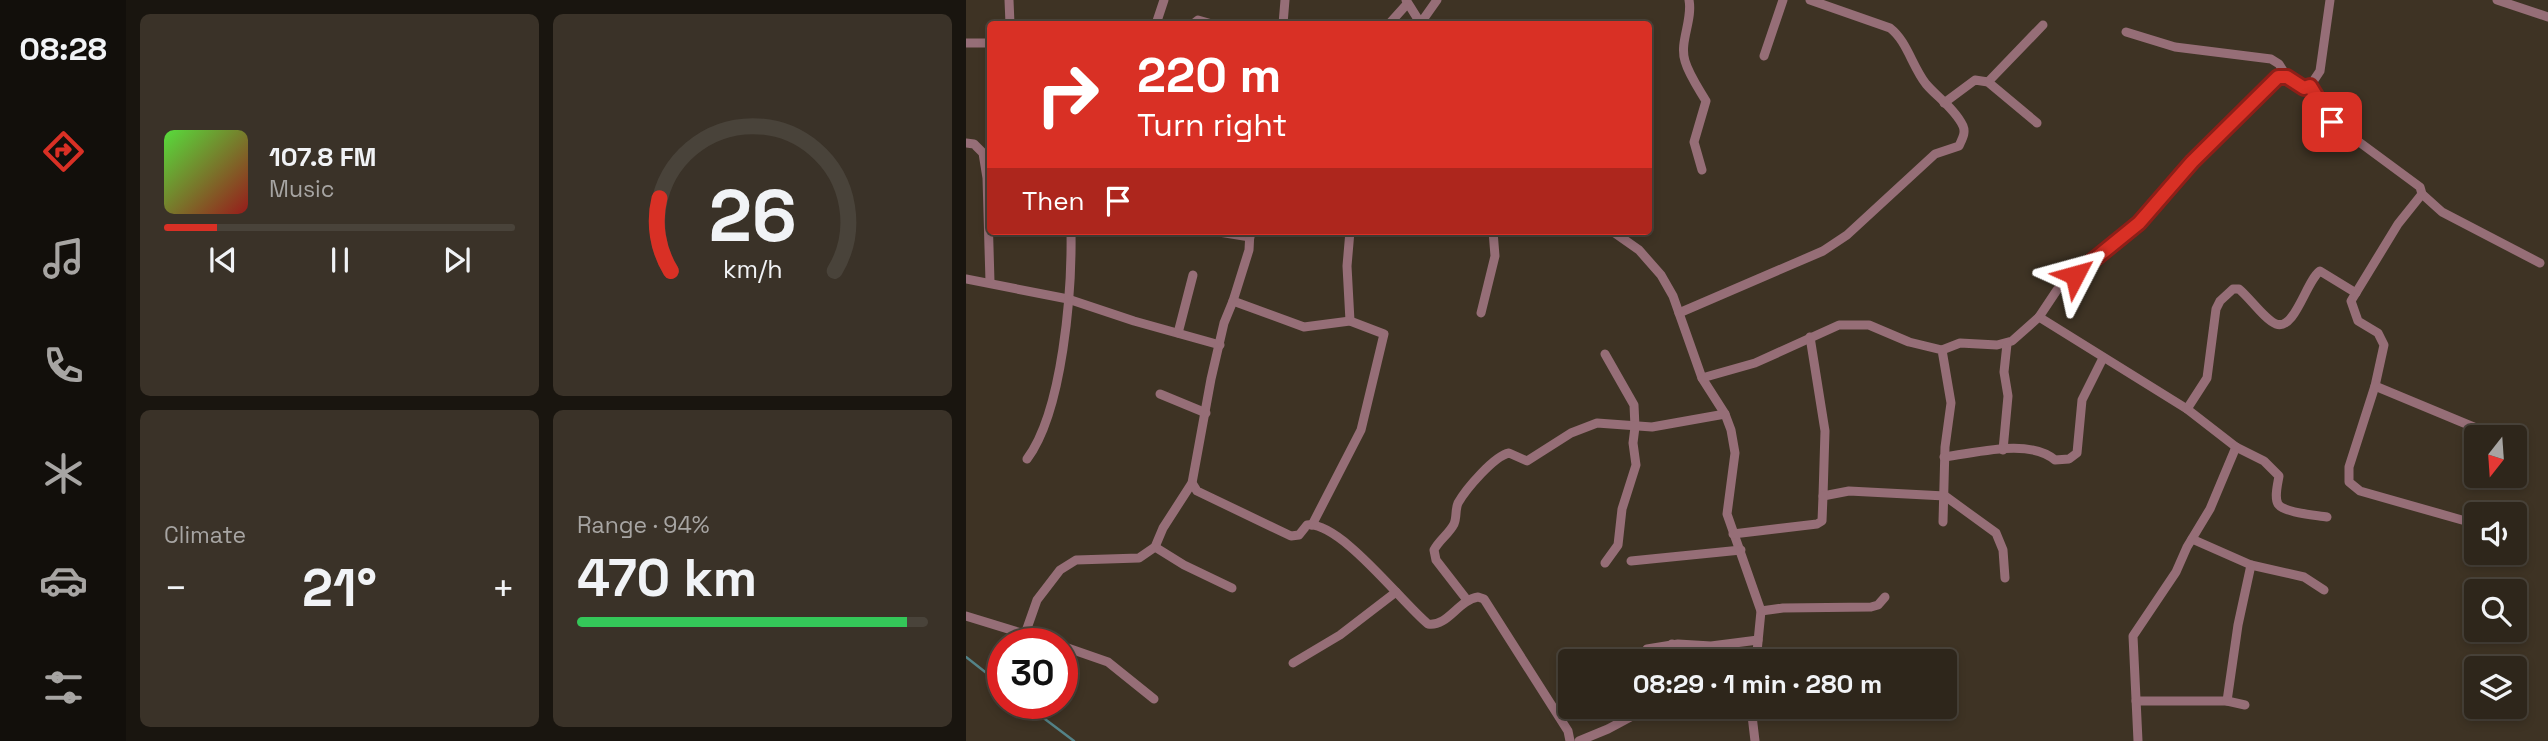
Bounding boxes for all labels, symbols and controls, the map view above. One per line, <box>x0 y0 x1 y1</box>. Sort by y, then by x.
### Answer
text: 08:28 <box>19 29 107 69</box>
text: 220 m <box>1137 44 1281 106</box>
icon: right <box>1022 49 1113 140</box>
pin <box>2302 92 2362 152</box>
icon: arrive <box>2313 103 2351 141</box>
text: Turn right <box>1137 105 1287 145</box>
icon: directions <box>39 127 88 176</box>
text: 107.8 FM <box>269 140 376 174</box>
text: 26 <box>708 169 797 262</box>
text: Music <box>269 174 334 204</box>
icon: arrive <box>1099 182 1137 220</box>
text: Then <box>1022 184 1085 218</box>
icon: music <box>39 234 88 283</box>
position arrow <box>2038 238 2112 312</box>
icon: previous <box>204 241 242 279</box>
icon: pause <box>321 241 359 279</box>
icon: next <box>438 241 476 279</box>
text: km/h <box>723 253 782 285</box>
icon: phone <box>39 341 88 390</box>
north arrow <box>2464 425 2527 488</box>
map controls <box>2464 425 2527 719</box>
icon: climate <box>39 449 88 498</box>
button: sound <box>2464 502 2527 565</box>
text: Range · 94% <box>577 510 710 540</box>
text: Climate <box>164 520 246 550</box>
text: 470 km <box>577 545 757 611</box>
text: 21° <box>302 555 377 621</box>
icon: car <box>39 556 88 605</box>
text: − <box>164 564 188 612</box>
text: + <box>491 564 515 612</box>
button: search <box>2464 579 2527 642</box>
speed limit sign: 30 <box>987 628 1078 719</box>
button: layers <box>2464 656 2527 719</box>
icon: filters <box>39 663 88 712</box>
text: 08:29 · 1 min · 280 m <box>1633 667 1882 701</box>

